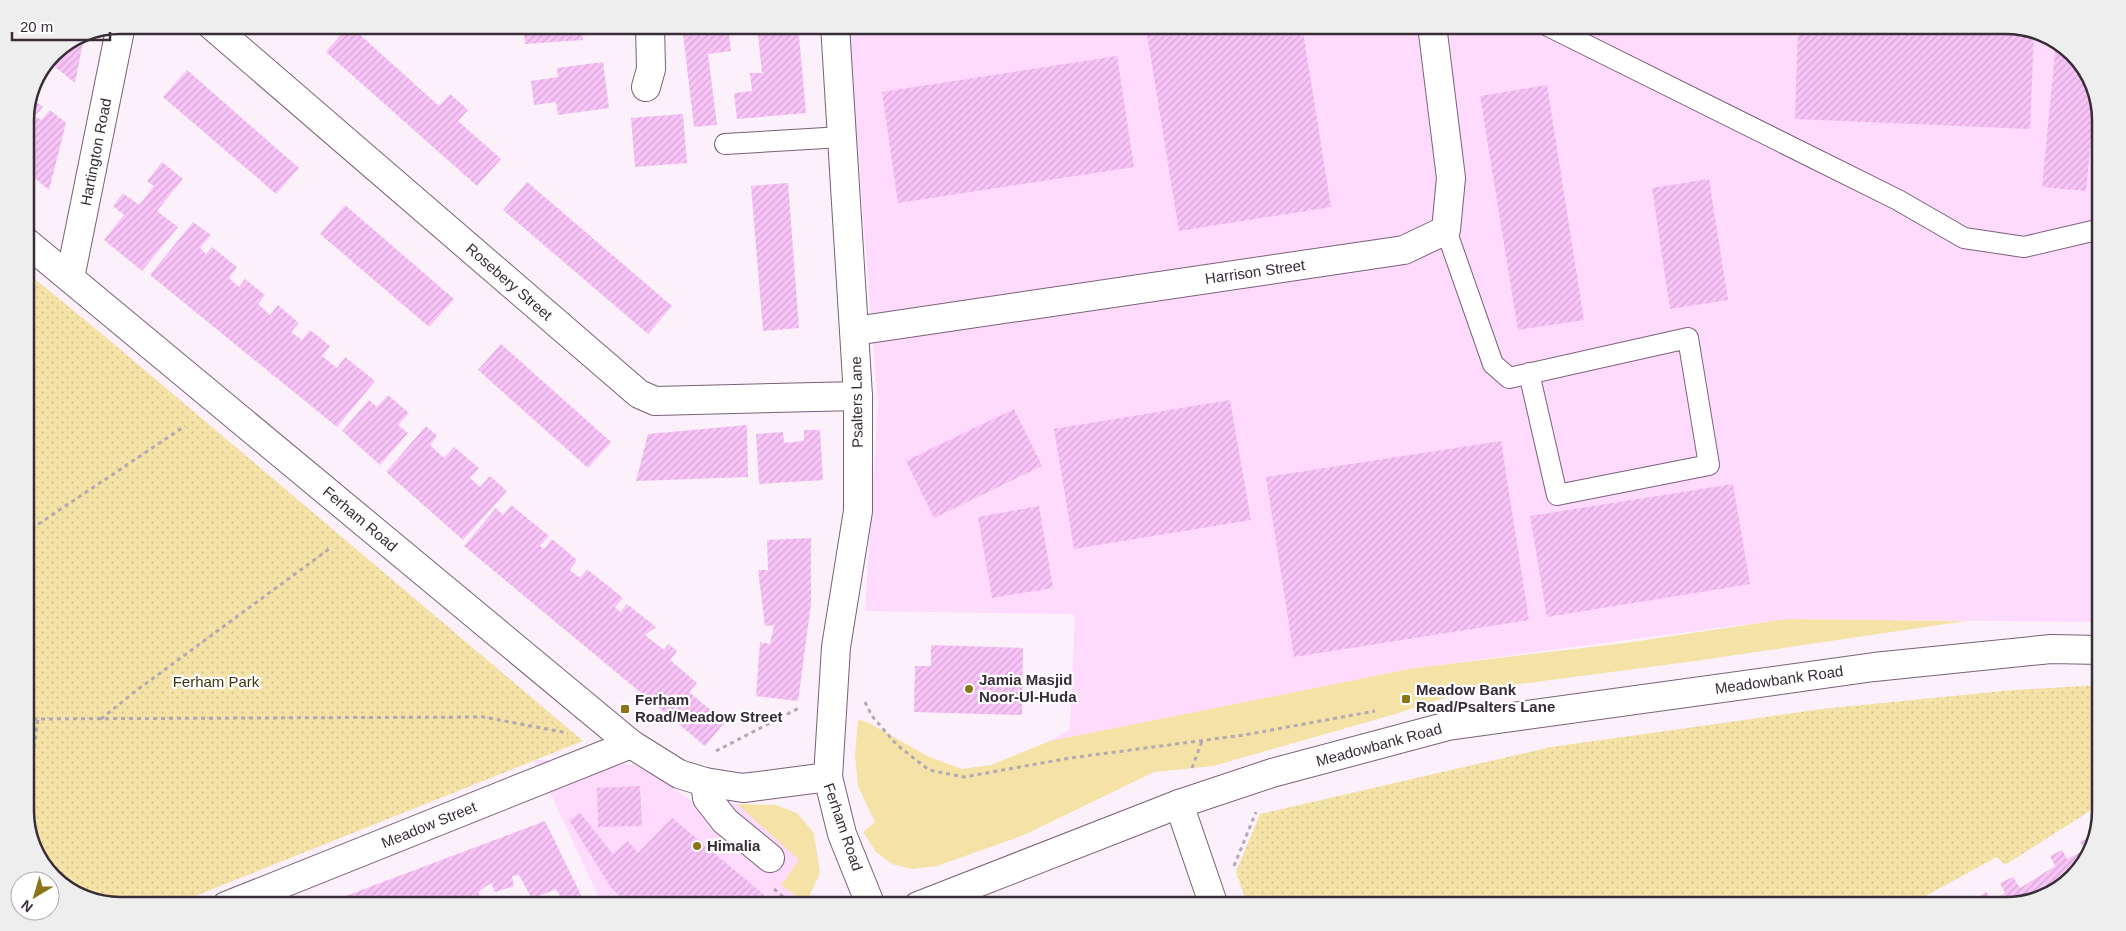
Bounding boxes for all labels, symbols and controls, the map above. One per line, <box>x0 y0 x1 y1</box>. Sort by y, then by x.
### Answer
scale bar <box>12 10 110 42</box>
text: 20 m <box>20 18 53 35</box>
street label: Hartington Road <box>77 97 114 207</box>
street label: Rosebery Street <box>463 240 556 324</box>
street label: Harrison Street <box>1204 256 1307 287</box>
street label: Psalters Lane <box>847 356 866 448</box>
street label: Ferham Road <box>320 483 401 555</box>
street label: Meadowbank Road <box>1714 662 1844 697</box>
place label: Jamia Masjid Noor-Ul-Huda <box>979 671 1077 705</box>
park label: Ferham Park <box>173 673 260 690</box>
place label: Meadow Bank Road/Psalters Lane <box>1416 681 1555 715</box>
marker: Jamia Masjid Noor-Ul-Huda <box>963 683 975 695</box>
place label: Ferham Road/Meadow Street <box>635 691 783 725</box>
marker: Meadow Bank Road/Psalters Lane <box>1400 693 1412 705</box>
marker: Ferham Road/Meadow Street <box>619 703 631 715</box>
street label: Meadowbank Road <box>1314 720 1444 769</box>
street label: Ferham Road <box>821 781 866 873</box>
street label: Meadow Street <box>379 797 480 851</box>
place label: Himalia <box>707 837 761 854</box>
marker: Himalia <box>691 840 703 852</box>
north arrow <box>10 871 60 921</box>
text: N <box>18 897 36 916</box>

